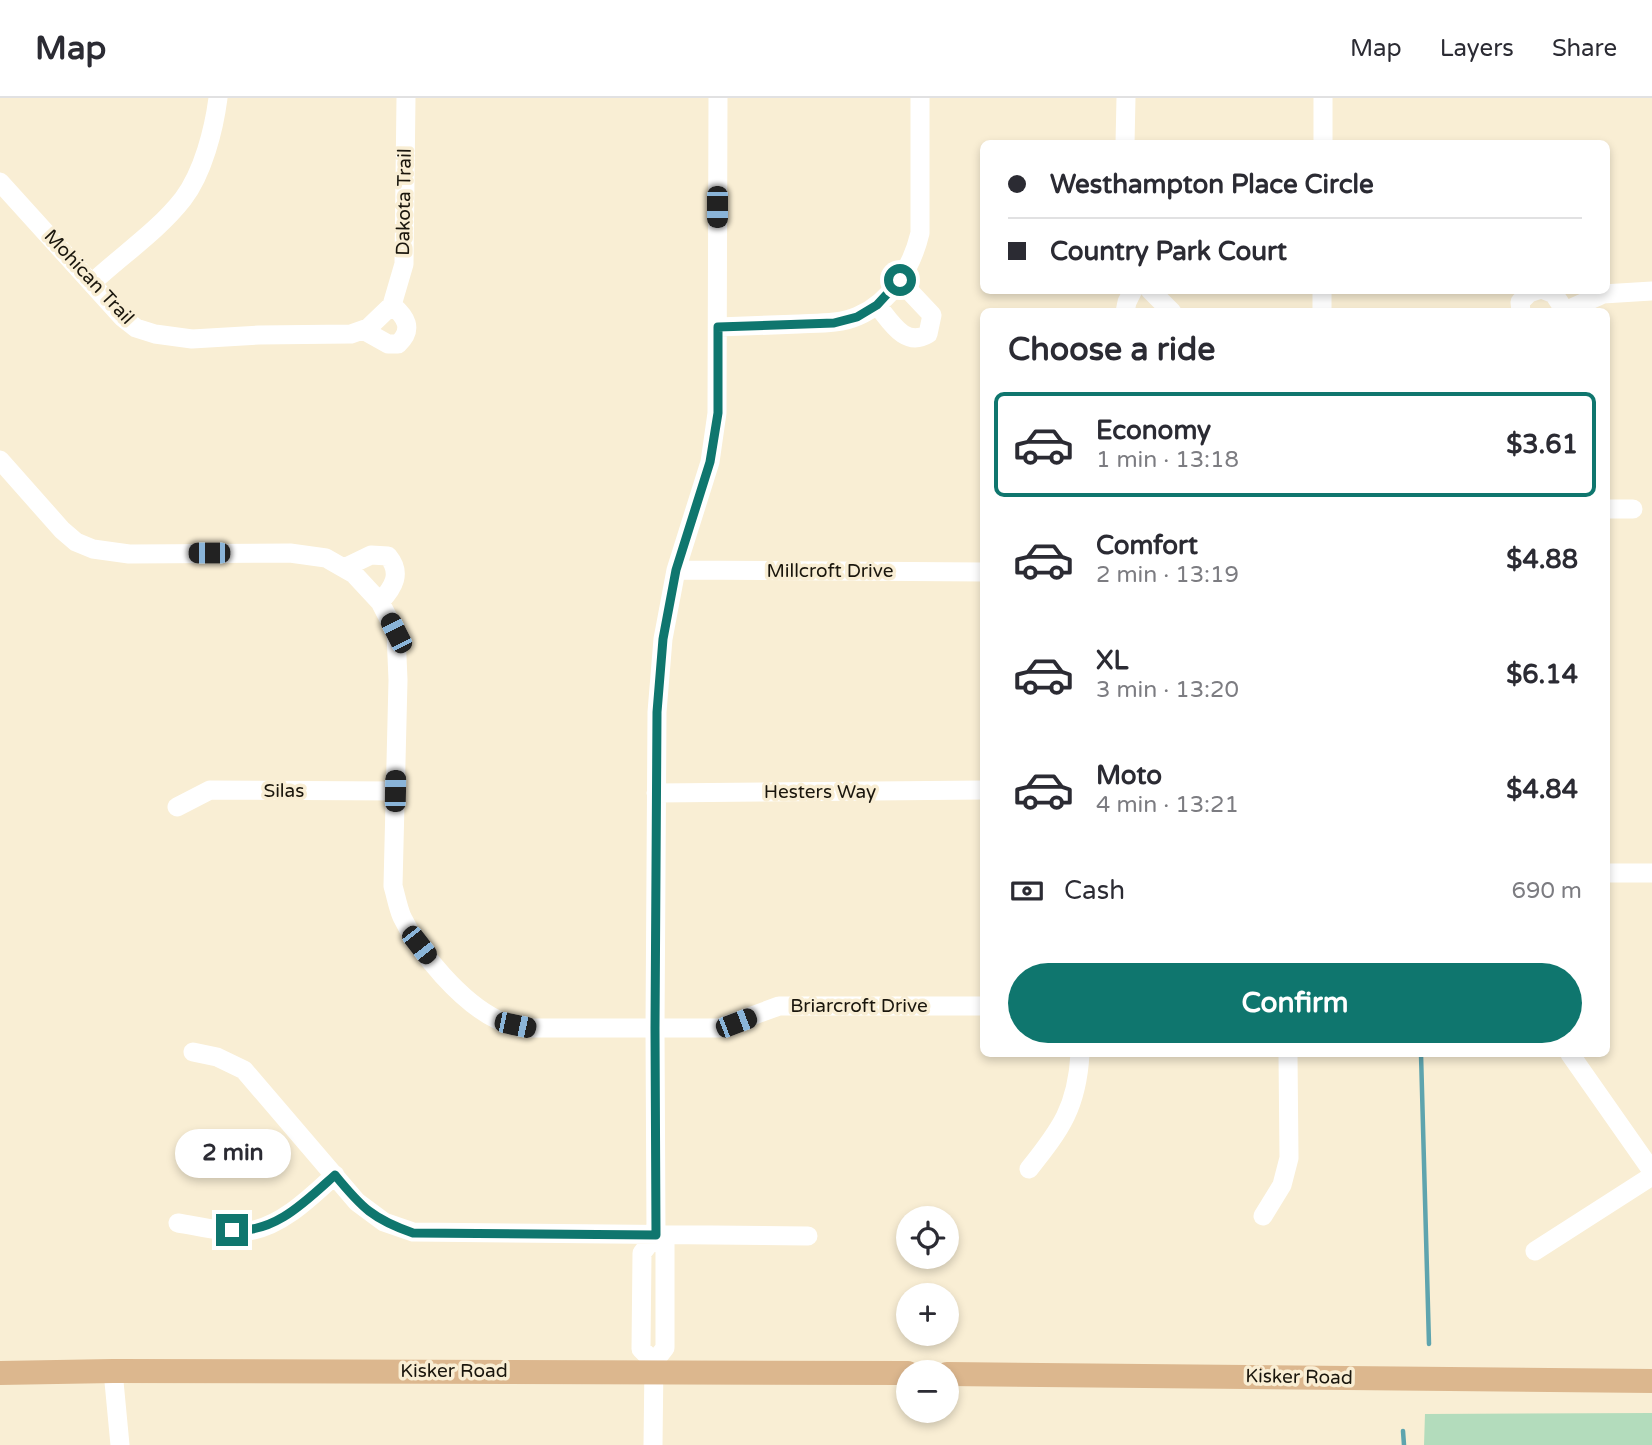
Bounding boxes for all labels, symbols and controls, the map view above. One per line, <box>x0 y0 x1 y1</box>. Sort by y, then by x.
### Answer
text: Map <box>35 29 106 68</box>
text: Map <box>1350 34 1402 63</box>
text: Layers <box>1440 34 1514 63</box>
text: Share <box>1552 34 1617 63</box>
street label: Dakota Trail <box>392 148 416 256</box>
text: Westhampton Place Circle <box>1050 169 1374 200</box>
car <box>707 186 728 228</box>
street label: Mohican Trail <box>40 225 138 329</box>
text: Country Park Court <box>1050 236 1287 267</box>
route start <box>884 264 916 296</box>
text: Choose a ride <box>1008 331 1215 369</box>
icon: car <box>1012 413 1075 476</box>
text: Economy <box>1096 415 1211 446</box>
text: $3.61 <box>1506 429 1578 460</box>
text: 1 min · 13:18 <box>1096 446 1239 474</box>
icon: car <box>1012 528 1075 591</box>
text: Comfort <box>1096 530 1198 561</box>
car <box>189 543 231 564</box>
text: $4.88 <box>1506 544 1578 575</box>
street label: Millcroft Drive <box>767 560 894 582</box>
text: 2 min · 13:19 <box>1096 561 1239 589</box>
car <box>378 610 415 656</box>
icon: car <box>1012 643 1075 706</box>
text: XL <box>1096 645 1128 676</box>
text: $6.14 <box>1506 659 1578 690</box>
text: 3 min · 13:20 <box>1096 676 1239 704</box>
icon: car <box>1012 758 1075 821</box>
text: Moto <box>1096 760 1162 791</box>
car <box>385 770 406 812</box>
text: $4.84 <box>1506 774 1578 805</box>
street label: Silas <box>264 780 304 802</box>
street label: Hesters Way <box>764 781 876 803</box>
text: 4 min · 13:21 <box>1096 791 1239 819</box>
icon: cash <box>1008 872 1046 910</box>
text: Cash <box>1064 875 1125 906</box>
text: 690 m <box>1512 877 1582 905</box>
car <box>398 922 441 968</box>
button: Confirm <box>1008 963 1582 1043</box>
street label: Briarcroft Drive <box>790 995 928 1017</box>
car <box>713 1006 760 1040</box>
car <box>493 1010 538 1040</box>
callout: 2 min <box>174 1128 290 1178</box>
text: 2 min <box>202 1139 264 1167</box>
map controls <box>896 1206 959 1423</box>
button: locate <box>896 1206 959 1269</box>
route end <box>216 1214 248 1246</box>
button: + <box>896 1283 959 1346</box>
street label: Kisker Road <box>400 1360 508 1382</box>
button: − <box>896 1360 959 1423</box>
street label: Kisker Road <box>1245 1365 1353 1389</box>

